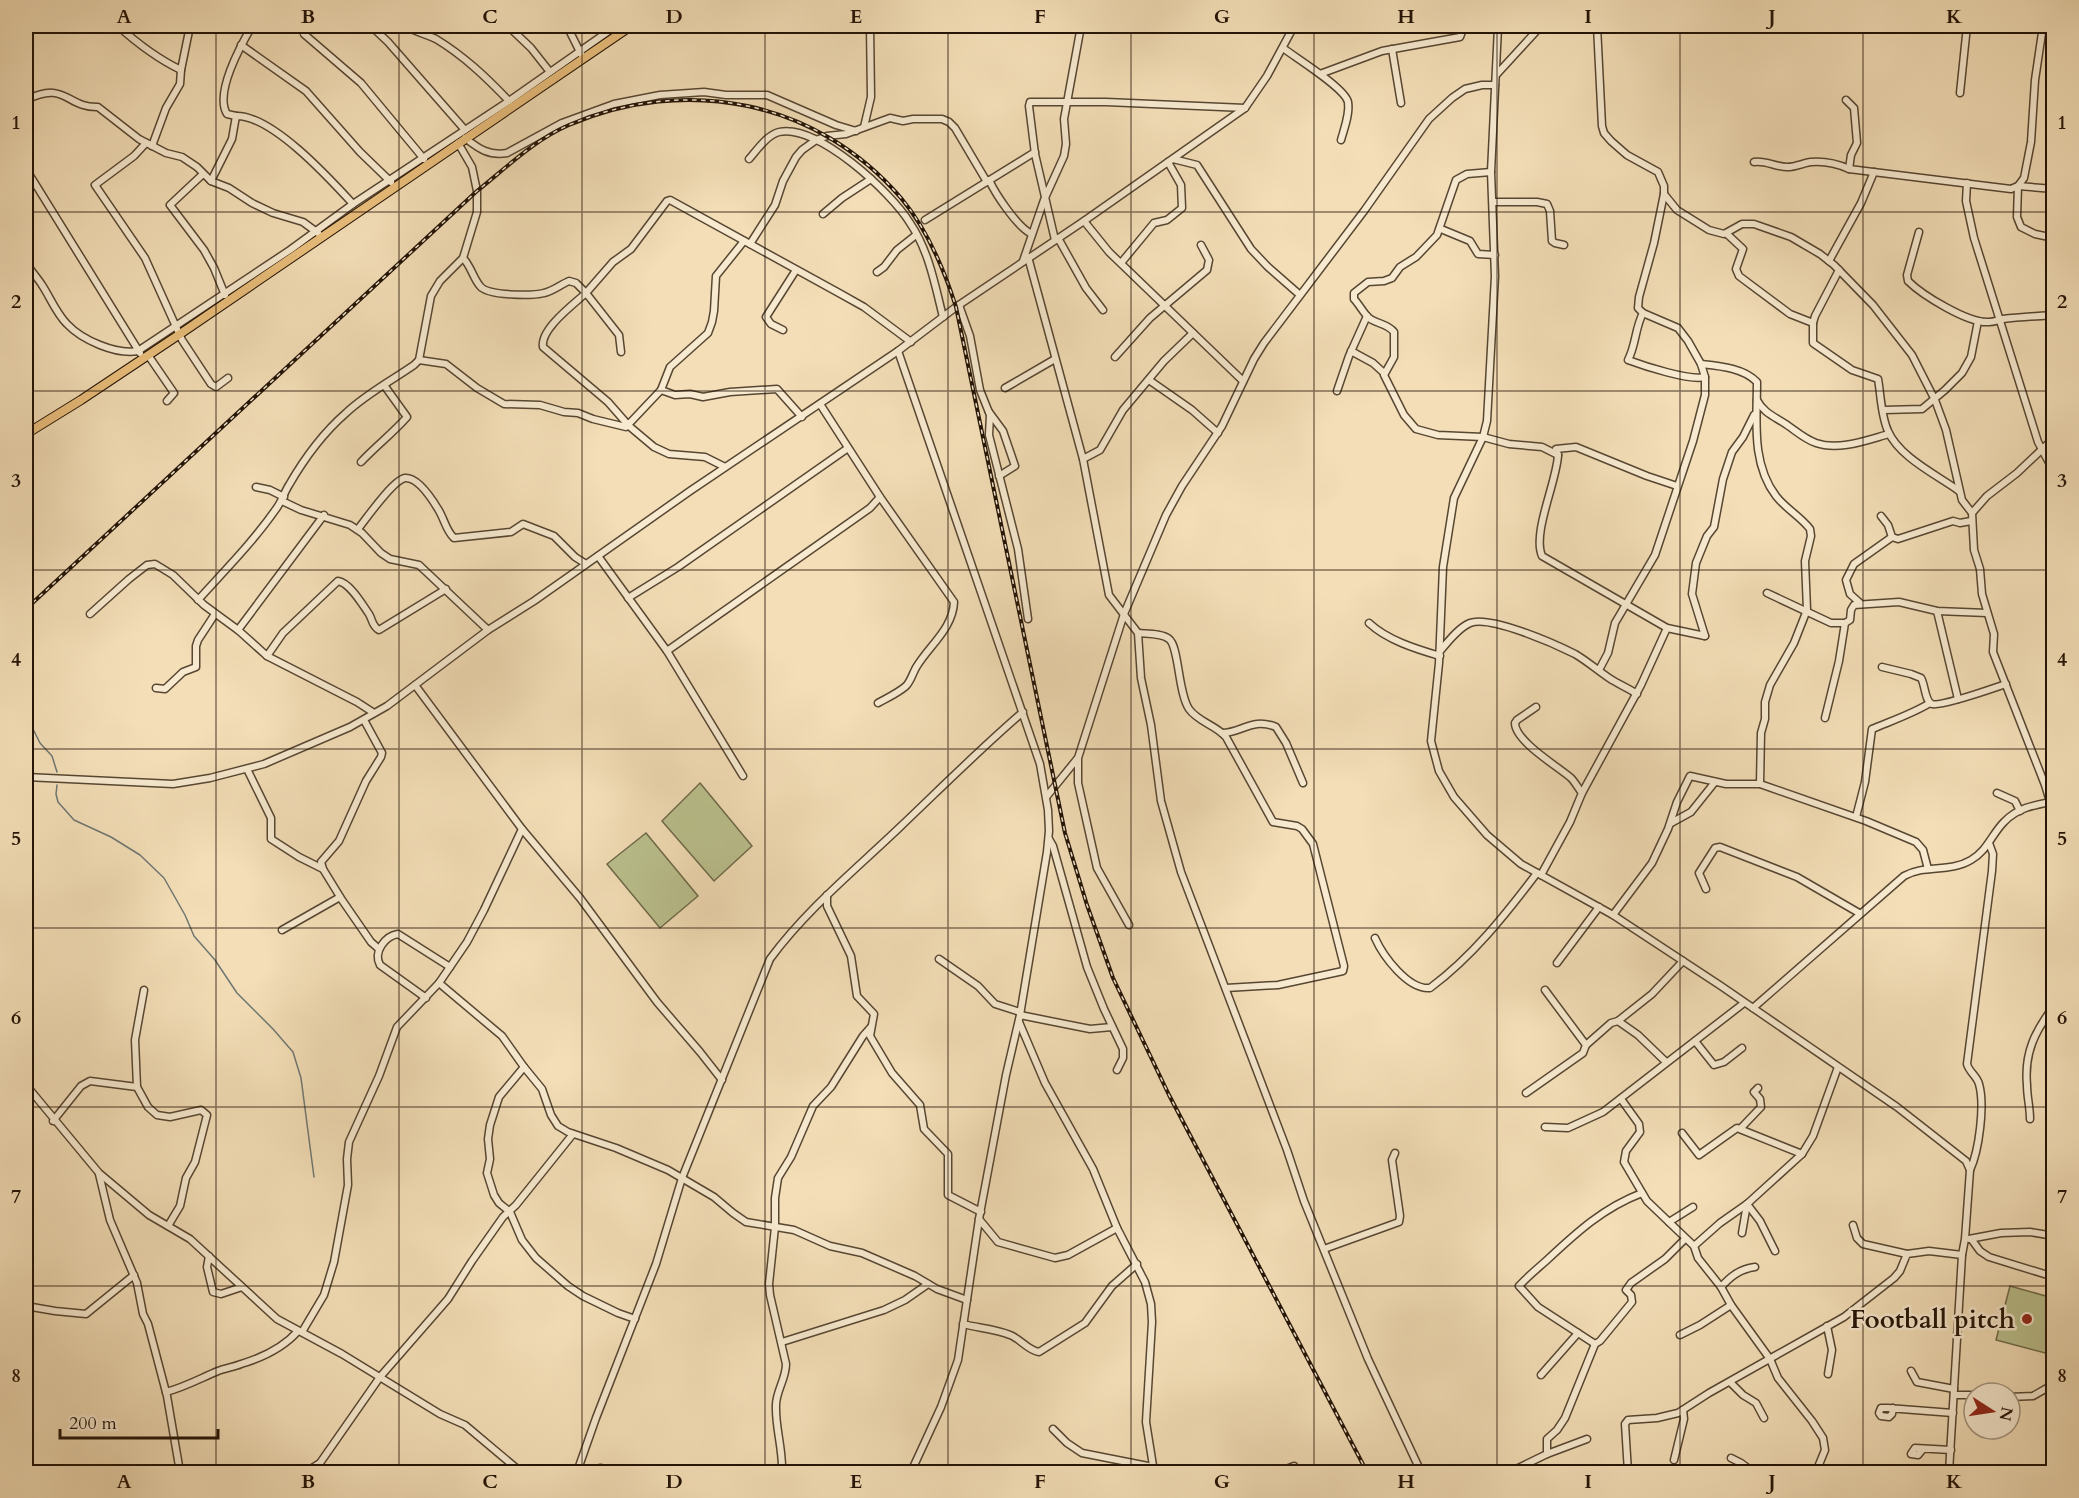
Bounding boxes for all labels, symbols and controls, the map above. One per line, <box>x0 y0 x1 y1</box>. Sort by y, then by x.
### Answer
text: A <box>116 3 132 30</box>
text: B <box>301 3 315 30</box>
text: C <box>482 3 498 30</box>
text: D <box>665 3 683 30</box>
text: E <box>850 3 862 30</box>
text: F <box>1034 3 1046 30</box>
text: G <box>1214 3 1230 30</box>
text: H <box>1397 3 1415 30</box>
text: I <box>1584 3 1592 30</box>
text: J <box>1765 3 1776 30</box>
text: K <box>1946 3 1963 30</box>
text: 1 <box>11 109 21 136</box>
text: 1 <box>2057 109 2067 136</box>
text: 2 <box>11 288 21 315</box>
text: 2 <box>2057 288 2067 315</box>
text: 3 <box>11 467 21 494</box>
text: 3 <box>2057 467 2067 494</box>
text: 4 <box>11 646 21 673</box>
text: 4 <box>2057 646 2067 673</box>
text: 5 <box>11 825 21 852</box>
text: 5 <box>2057 825 2067 852</box>
text: 6 <box>11 1004 21 1031</box>
text: 6 <box>2057 1004 2067 1031</box>
text: 7 <box>11 1183 21 1210</box>
text: 7 <box>2057 1183 2067 1210</box>
place label: Football pitch <box>1850 1302 2015 1337</box>
marker: Football pitch <box>2020 1312 2034 1326</box>
text: 8 <box>11 1362 21 1389</box>
text: 8 <box>2057 1362 2067 1389</box>
north arrow <box>1962 1381 2022 1441</box>
scale bar <box>60 1402 218 1440</box>
text: N <box>1993 1405 2018 1423</box>
text: 200 m <box>69 1411 117 1436</box>
text: A <box>116 1468 132 1495</box>
text: B <box>301 1468 315 1495</box>
text: C <box>482 1468 498 1495</box>
text: D <box>665 1468 683 1495</box>
text: E <box>850 1468 862 1495</box>
text: F <box>1034 1468 1046 1495</box>
text: G <box>1214 1468 1230 1495</box>
text: H <box>1397 1468 1415 1495</box>
text: I <box>1584 1468 1592 1495</box>
text: J <box>1765 1468 1776 1495</box>
text: K <box>1946 1468 1963 1495</box>

